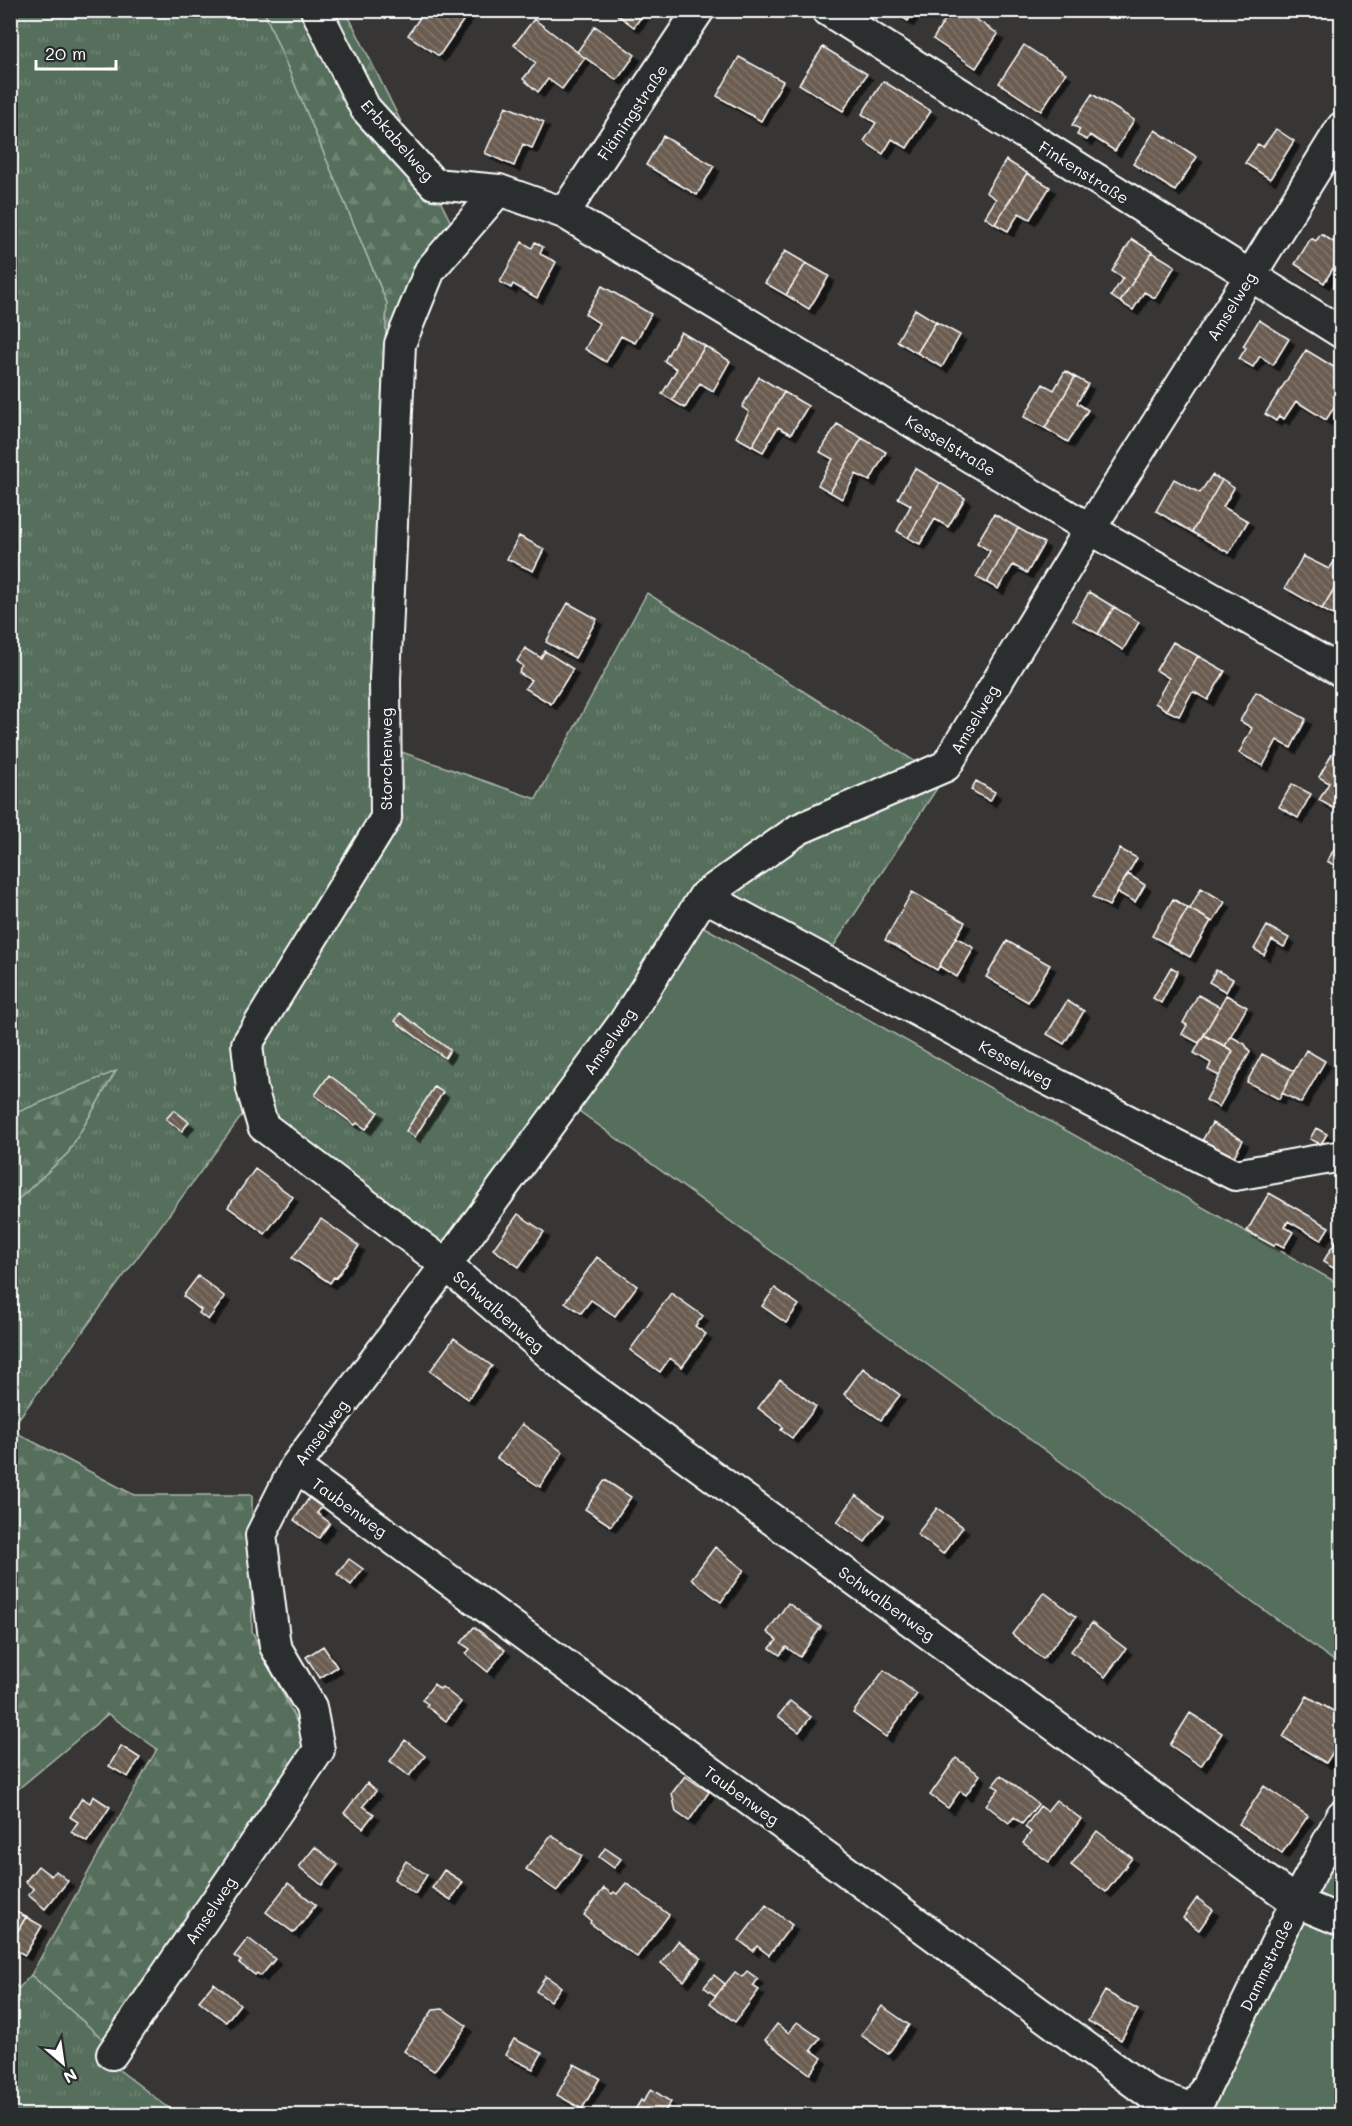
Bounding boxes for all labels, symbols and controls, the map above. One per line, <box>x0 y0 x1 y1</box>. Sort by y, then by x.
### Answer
scale bar <box>36 33 116 71</box>
text: 20 m <box>45 41 86 65</box>
street label: Flämingstraße <box>592 60 672 164</box>
street label: Erbkabelweg <box>357 95 439 185</box>
street label: Finkenstraße <box>1035 136 1133 208</box>
street label: Amselweg <box>1202 268 1260 344</box>
street label: Kesselstraße <box>902 410 1000 480</box>
street label: Amselweg <box>945 681 1003 757</box>
street label: Storchenweg <box>375 708 396 810</box>
street label: Amselweg <box>578 1003 640 1079</box>
street label: Kesselweg <box>975 1035 1057 1091</box>
street label: Schwalbenweg <box>449 1266 549 1356</box>
street label: Amselweg <box>289 1395 353 1469</box>
street label: Taubenweg <box>308 1473 392 1541</box>
street label: Schwalbenweg <box>835 1561 939 1645</box>
street label: Taubenweg <box>700 1761 784 1829</box>
street label: Amselweg <box>180 1872 240 1948</box>
street label: Dammstraße <box>1235 1916 1297 2014</box>
north arrow <box>33 2033 93 2093</box>
text: N <box>60 2064 81 2089</box>

